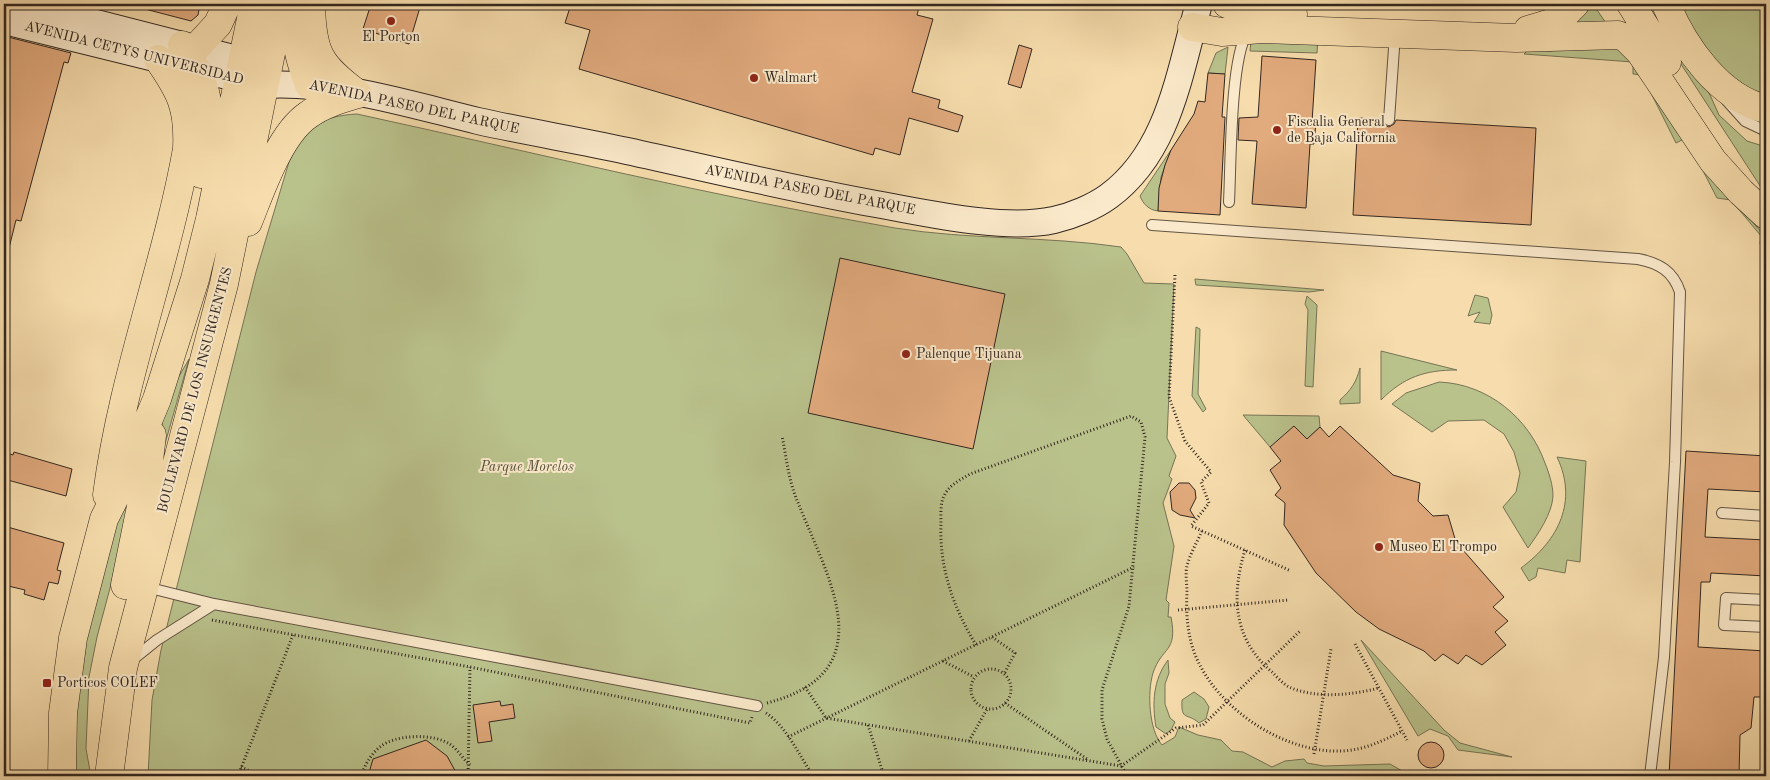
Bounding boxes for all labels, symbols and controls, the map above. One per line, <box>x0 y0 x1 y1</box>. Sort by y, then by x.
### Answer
marker: El Porton <box>385 15 397 27</box>
street label: AVENIDA CETYS UNIVERSIDAD <box>23 19 245 87</box>
place label: El Porton <box>362 30 421 44</box>
place label: Walmart <box>764 71 817 85</box>
marker: Walmart <box>748 72 760 84</box>
street label: AVENIDA PASEO DEL PARQUE <box>308 78 520 136</box>
place label: Fiscalia General de Baja California <box>1287 115 1396 145</box>
marker: Fiscalia General de Baja California <box>1271 124 1283 136</box>
street label: AVENIDA PASEO DEL PARQUE <box>703 163 917 217</box>
street label: BOULEVARD DE LOS INSURGENTES <box>155 265 235 515</box>
place label: Palenque Tijuana <box>916 347 1022 361</box>
marker: Palenque Tijuana <box>900 348 912 360</box>
park label: Parque Morelos <box>479 460 574 475</box>
place label: Museo El Trompo <box>1389 540 1497 554</box>
marker: Museo El Trompo <box>1373 541 1385 553</box>
place label: Porticos COLEF <box>57 676 158 690</box>
marker: Porticos COLEF <box>41 677 53 689</box>

